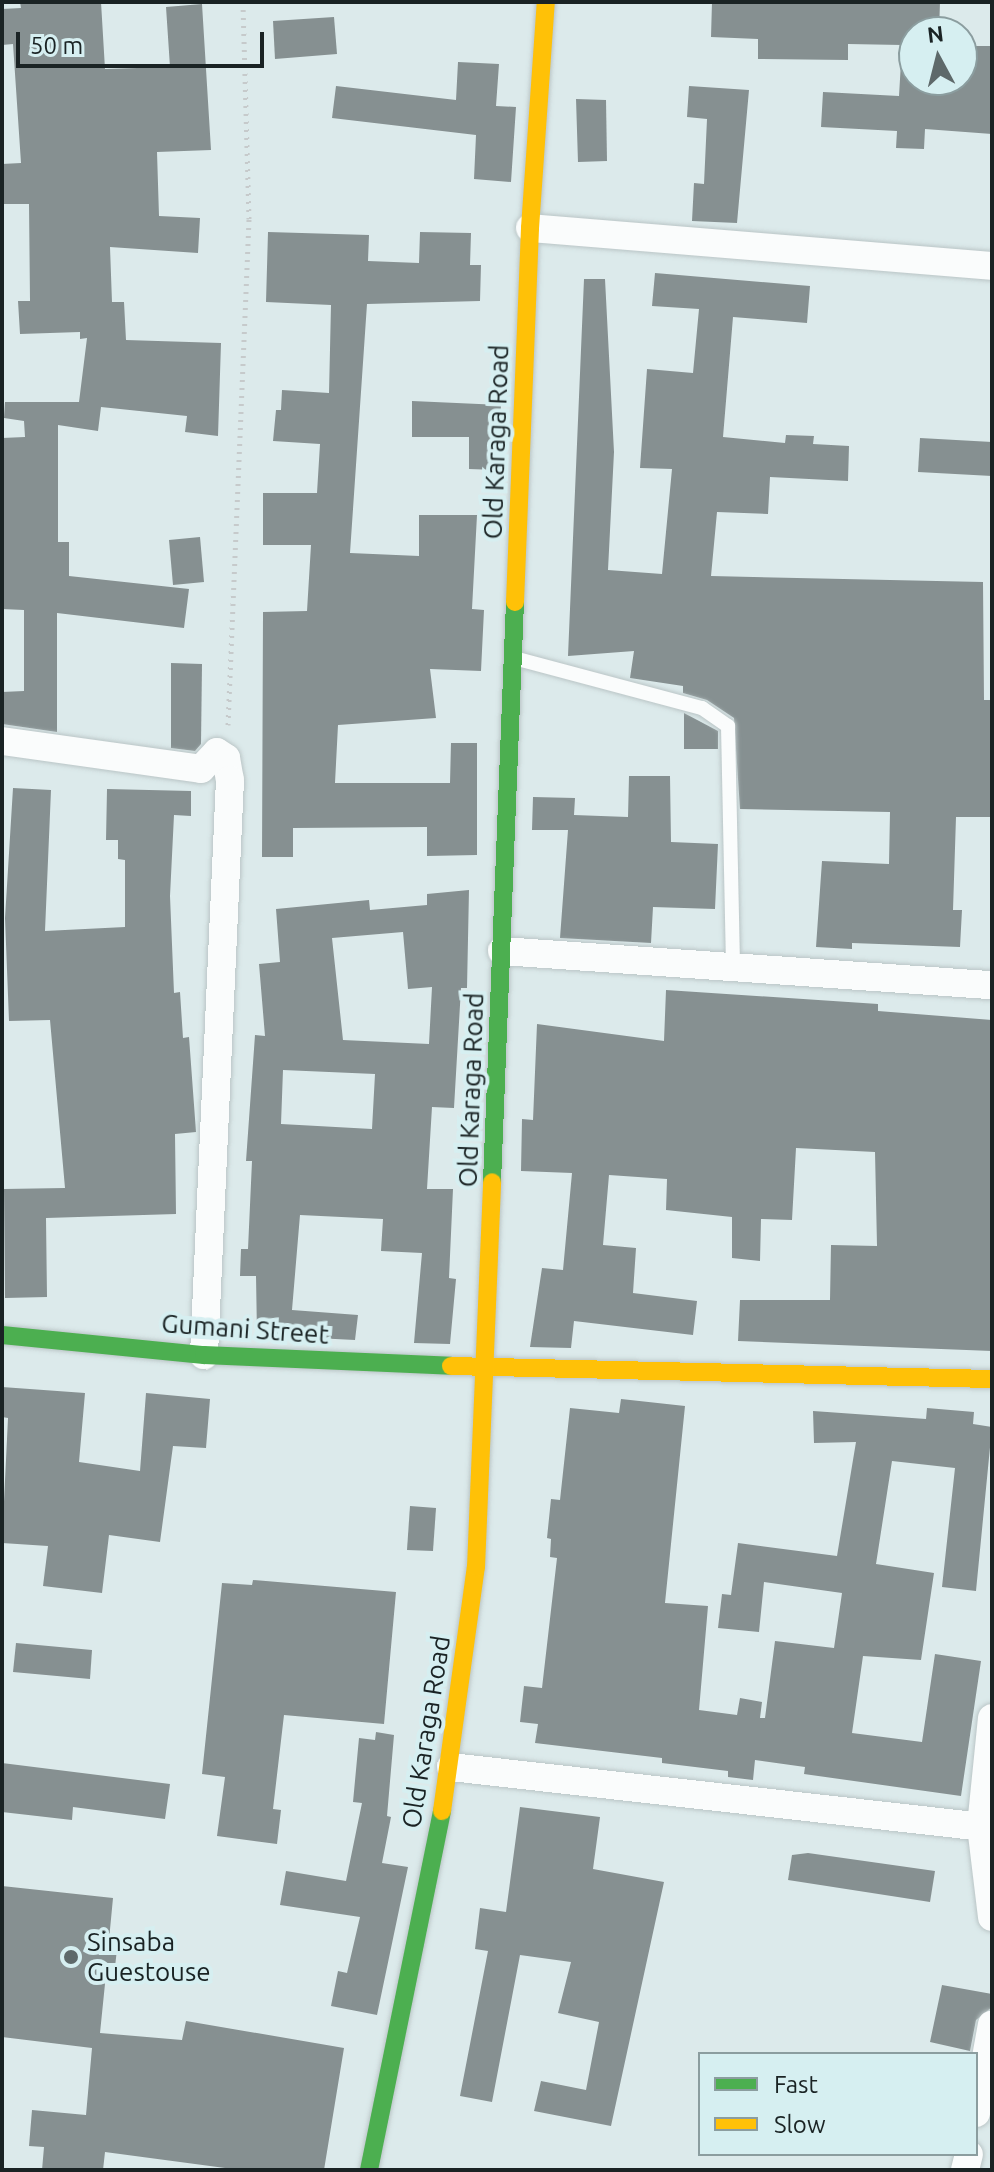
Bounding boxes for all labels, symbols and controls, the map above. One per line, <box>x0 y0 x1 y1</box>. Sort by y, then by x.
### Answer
scale bar <box>20 16 268 66</box>
north arrow <box>898 16 978 96</box>
text: N <box>926 20 945 47</box>
text: 50 m <box>30 32 83 59</box>
street label: Old Karaga Road <box>477 344 515 540</box>
street label: Old Karaga Road <box>452 992 490 1188</box>
street label: Gumani Street <box>160 1308 330 1350</box>
street label: Old Karaga Road <box>395 1633 457 1831</box>
place label: Sinsaba Guestouse <box>87 1926 211 1988</box>
marker: Sinsaba Guestouse <box>62 1948 80 1966</box>
legend <box>698 2052 978 2156</box>
text: Fast <box>774 2071 818 2098</box>
text: Slow <box>774 2111 826 2138</box>

